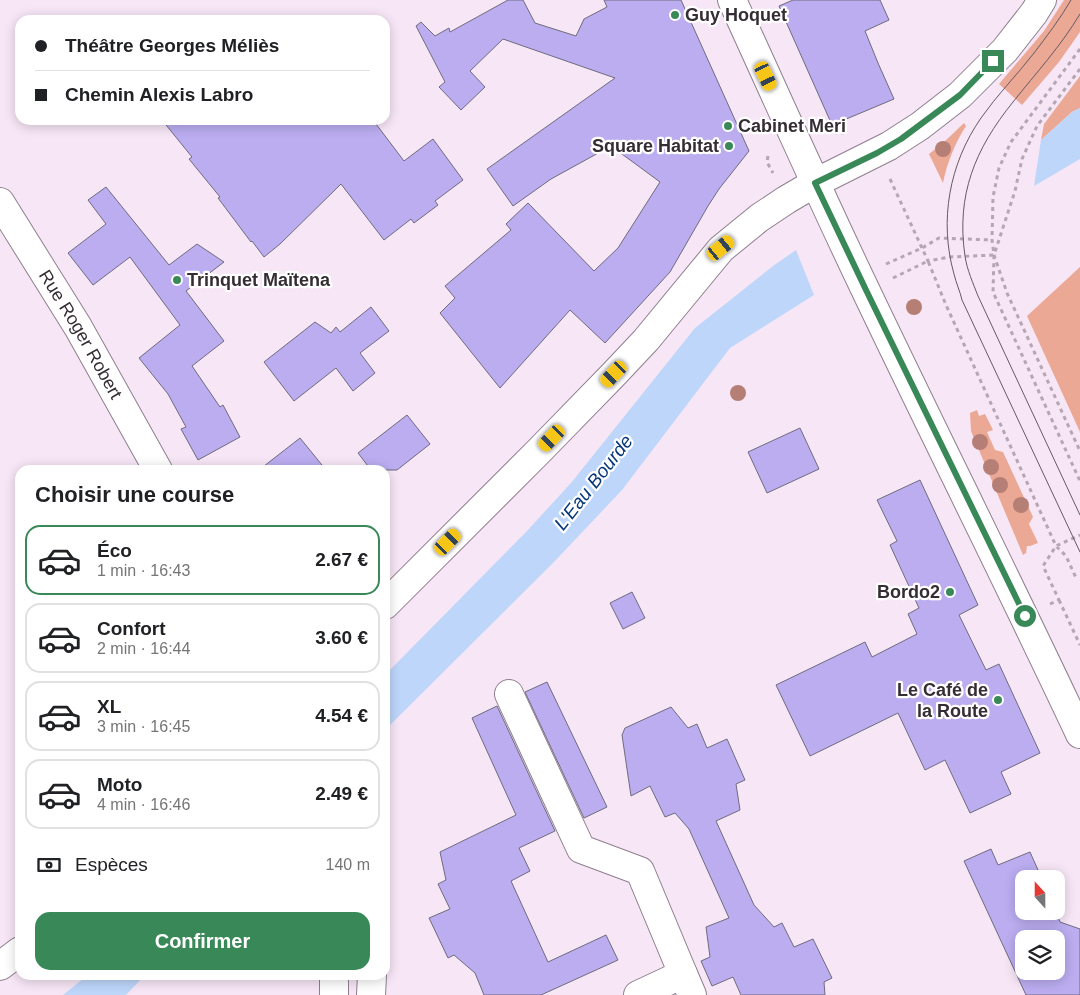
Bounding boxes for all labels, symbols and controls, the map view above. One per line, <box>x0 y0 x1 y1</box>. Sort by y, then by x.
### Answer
place label: Guy Hoquet <box>685 5 787 25</box>
marker: Guy Hoquet <box>669 9 681 21</box>
text: Théâtre Georges Méliès <box>65 35 279 56</box>
route end <box>982 50 1004 72</box>
car <box>752 59 779 93</box>
text: Chemin Alexis Labro <box>65 84 253 105</box>
place label: Cabinet Meri <box>738 116 846 136</box>
marker: Cabinet Meri <box>722 120 734 132</box>
place label: Square Habitat <box>592 136 719 156</box>
marker: Square Habitat <box>723 140 735 152</box>
car <box>704 233 737 263</box>
street label: Rue Roger Robert <box>35 266 126 402</box>
place label: Trinquet Maïtena <box>187 270 331 290</box>
marker: Trinquet Maïtena <box>171 274 183 286</box>
car <box>598 358 629 390</box>
car <box>536 422 567 454</box>
water label: L'Eau Bourde <box>550 431 637 534</box>
text: Choisir une course <box>35 482 234 507</box>
car <box>432 526 463 558</box>
icon: car <box>37 538 82 583</box>
text: Éco <box>97 540 132 561</box>
text: 2.67 € <box>315 549 368 570</box>
text: 1 min · 16:43 <box>97 562 190 579</box>
place label: Bordo2 <box>877 582 940 602</box>
marker: Bordo2 <box>944 586 956 598</box>
route start <box>1014 605 1036 627</box>
icon: car <box>37 616 82 661</box>
text: Confort <box>97 618 166 639</box>
text: 3.60 € <box>315 627 368 648</box>
text: 2 min · 16:44 <box>97 640 190 657</box>
place label: Le Café de la Route <box>897 680 988 721</box>
icon: car <box>37 694 82 739</box>
marker: Le Café de la Route <box>992 694 1004 706</box>
text: XL <box>97 696 121 717</box>
text: 4.54 € <box>315 705 368 726</box>
text: 3 min · 16:45 <box>97 718 190 735</box>
icon: car <box>37 772 82 817</box>
text: Moto <box>97 774 142 795</box>
text: 2.49 € <box>315 783 368 804</box>
text: 4 min · 16:46 <box>97 796 190 813</box>
icon: cash <box>35 851 63 879</box>
text: Espèces <box>75 854 148 875</box>
text: 140 m <box>326 856 370 873</box>
north arrow <box>1015 870 1065 920</box>
map controls <box>1015 870 1065 980</box>
button: Confirmer <box>35 912 370 970</box>
button: layers <box>1015 930 1065 980</box>

